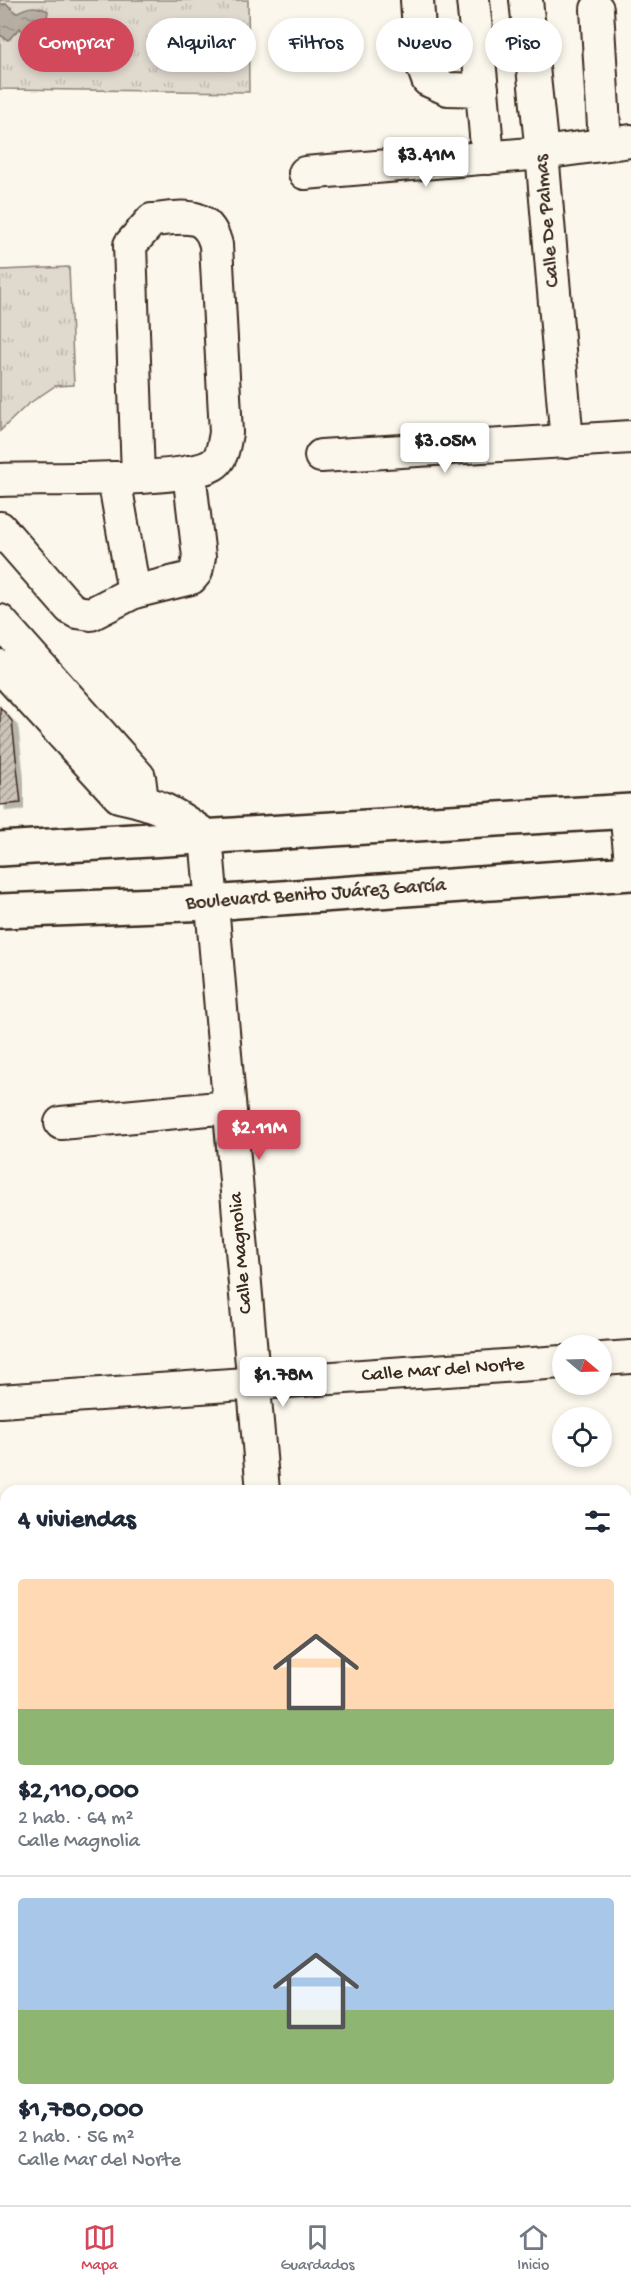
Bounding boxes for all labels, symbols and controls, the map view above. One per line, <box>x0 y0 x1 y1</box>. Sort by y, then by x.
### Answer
chip: Comprar <box>18 18 134 72</box>
chip: Alquilar <box>146 18 256 72</box>
chip: Filtros <box>268 18 364 72</box>
chip: Nuevo <box>376 18 473 72</box>
chip: Piso <box>485 18 562 72</box>
pin: $3.41M <box>377 137 475 188</box>
text: $3.41M <box>397 145 455 168</box>
street label: Calle De Palmas <box>531 153 565 288</box>
pin: $3.05M <box>396 423 494 474</box>
text: $3.05M <box>414 431 476 454</box>
street label: Boulevard Benito Juárez García <box>184 874 448 916</box>
pin: $2.11M <box>210 1110 308 1161</box>
text: $2.11M <box>231 1118 287 1141</box>
street label: Calle Magnolia <box>225 1190 259 1315</box>
north arrow <box>552 1335 612 1395</box>
map controls <box>552 1335 612 1467</box>
street label: Calle Mar del Norte <box>361 1354 526 1388</box>
pin: $1.78M <box>234 1357 332 1408</box>
text: $1.78M <box>254 1365 312 1388</box>
button: locate <box>552 1407 612 1467</box>
icon: filters <box>581 1505 614 1538</box>
text: 4 viviendas <box>18 1506 136 1537</box>
icon: home <box>262 1618 370 1726</box>
text: $2,110,000 <box>18 1777 139 1808</box>
text: 2 hab. · 64 m² <box>18 1808 133 1831</box>
text: Calle Magnolia <box>18 1831 140 1854</box>
icon: home <box>262 1937 370 2045</box>
text: $1,780,000 <box>18 2096 143 2127</box>
text: 2 hab. · 56 m² <box>18 2127 134 2150</box>
text: Calle Mar del Norte <box>18 2150 181 2173</box>
tab: Mapa <box>81 2221 118 2276</box>
tab: Guardados <box>280 2221 354 2276</box>
tab: Inicio <box>517 2221 550 2276</box>

